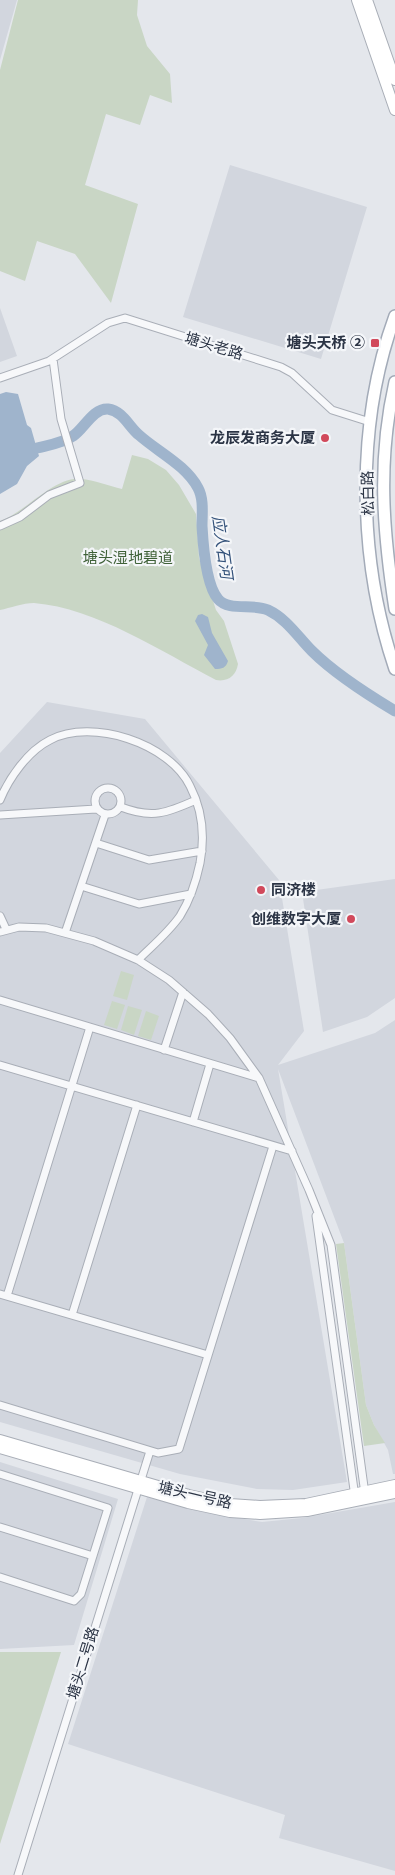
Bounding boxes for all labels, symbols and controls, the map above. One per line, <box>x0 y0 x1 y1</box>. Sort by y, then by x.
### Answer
street label: 塘头老路 <box>183 329 245 363</box>
place label: 塘头天桥 ② <box>287 334 365 352</box>
marker: 塘头天桥 ② <box>369 337 381 349</box>
place label: 龙辰发商务大厦 <box>210 429 315 447</box>
marker: 龙辰发商务大厦 <box>319 432 331 444</box>
street label: 松白路 <box>359 470 377 516</box>
water label: 应人石河 <box>209 514 237 583</box>
park label: 塘头湿地碧道 <box>83 549 173 567</box>
place label: 同济楼 <box>271 881 316 899</box>
marker: 同济楼 <box>255 884 267 896</box>
place label: 创维数字大厦 <box>251 910 341 928</box>
marker: 创维数字大厦 <box>345 913 357 925</box>
street label: 塘头一号路 <box>156 1478 234 1512</box>
street label: 塘头二号路 <box>63 1624 103 1702</box>

